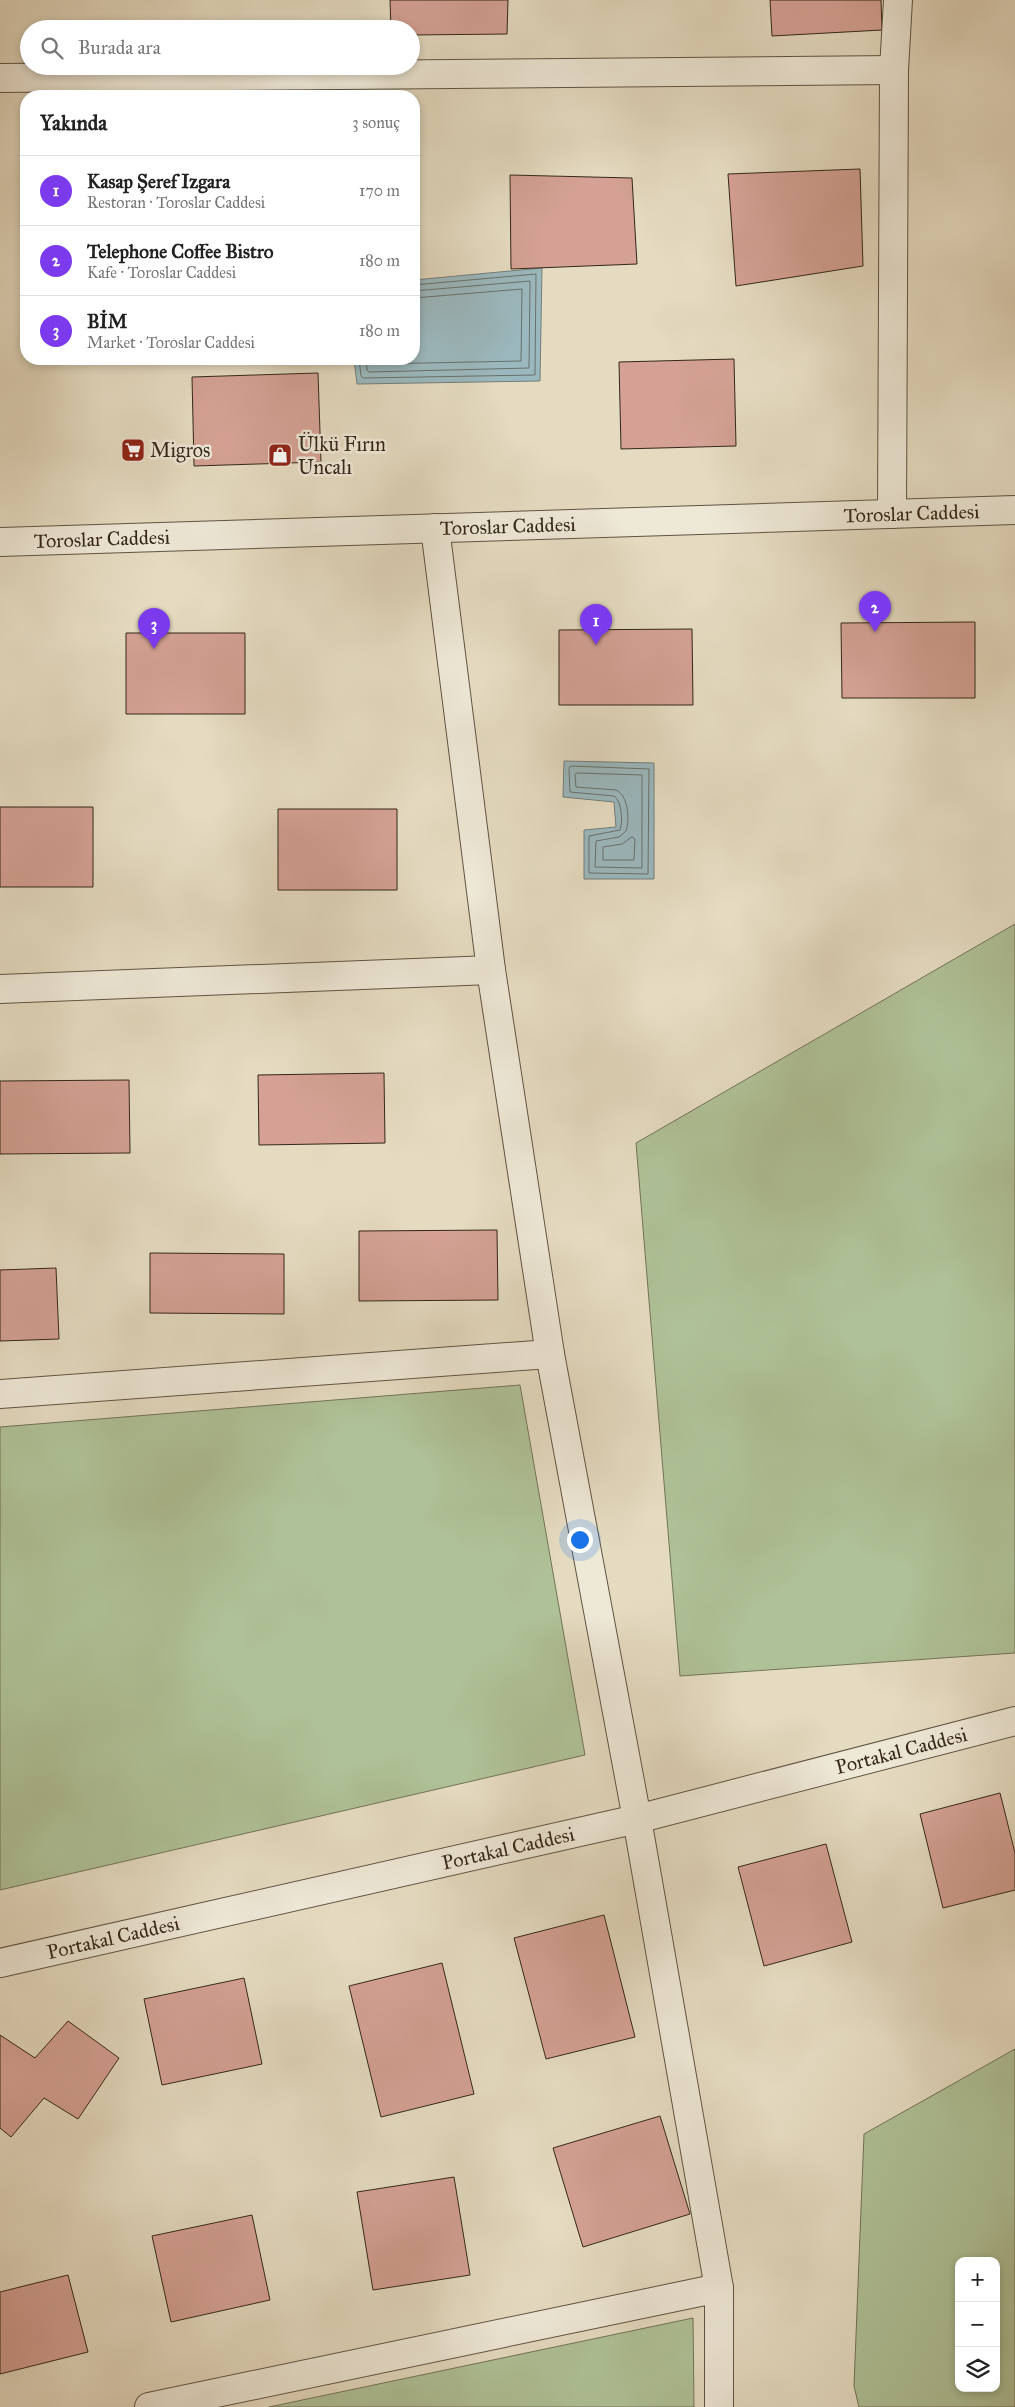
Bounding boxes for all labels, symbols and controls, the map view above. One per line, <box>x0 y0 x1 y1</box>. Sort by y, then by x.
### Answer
search box <box>20 20 420 75</box>
icon: search <box>38 34 66 62</box>
text: Burada ara <box>78 36 161 59</box>
text: Yakında <box>40 110 107 136</box>
text: 3 sonuç <box>352 113 400 132</box>
text: Kasap Şeref Izgara <box>87 170 230 193</box>
text: 1 <box>53 181 59 200</box>
text: 170 m <box>359 181 400 200</box>
text: Restoran · Toroslar Caddesi <box>87 193 265 212</box>
text: Telephone Coffee Bistro <box>87 240 273 263</box>
text: 2 <box>52 251 60 270</box>
text: 180 m <box>359 251 400 270</box>
text: Kafe · Toroslar Caddesi <box>87 263 236 282</box>
text: BİM <box>87 310 127 333</box>
text: 3 <box>53 321 59 340</box>
text: 180 m <box>359 321 400 340</box>
text: Market · Toroslar Caddesi <box>87 333 255 352</box>
place label: Ülkü Fırın Uncalı <box>298 432 386 479</box>
supermarket icon: Migros <box>120 437 146 463</box>
place label: Migros <box>150 438 210 463</box>
shop icon: Ülkü Fırın Uncalı <box>267 442 293 468</box>
street label: Toroslar Caddesi <box>843 499 980 527</box>
street label: Toroslar Caddesi <box>439 512 577 540</box>
street label: Toroslar Caddesi <box>34 525 171 553</box>
pin: 2 <box>859 591 891 632</box>
pin: 1 <box>580 604 612 645</box>
pin: 3 <box>138 608 170 649</box>
your location <box>567 1527 593 1553</box>
street label: Portakal Caddesi <box>833 1722 970 1779</box>
street label: Portakal Caddesi <box>440 1821 577 1875</box>
street label: Portakal Caddesi <box>45 1911 182 1964</box>
map controls <box>955 2257 1000 2392</box>
button: + <box>955 2257 1000 2302</box>
button: − <box>955 2302 1000 2347</box>
button: layers <box>955 2347 1000 2392</box>

